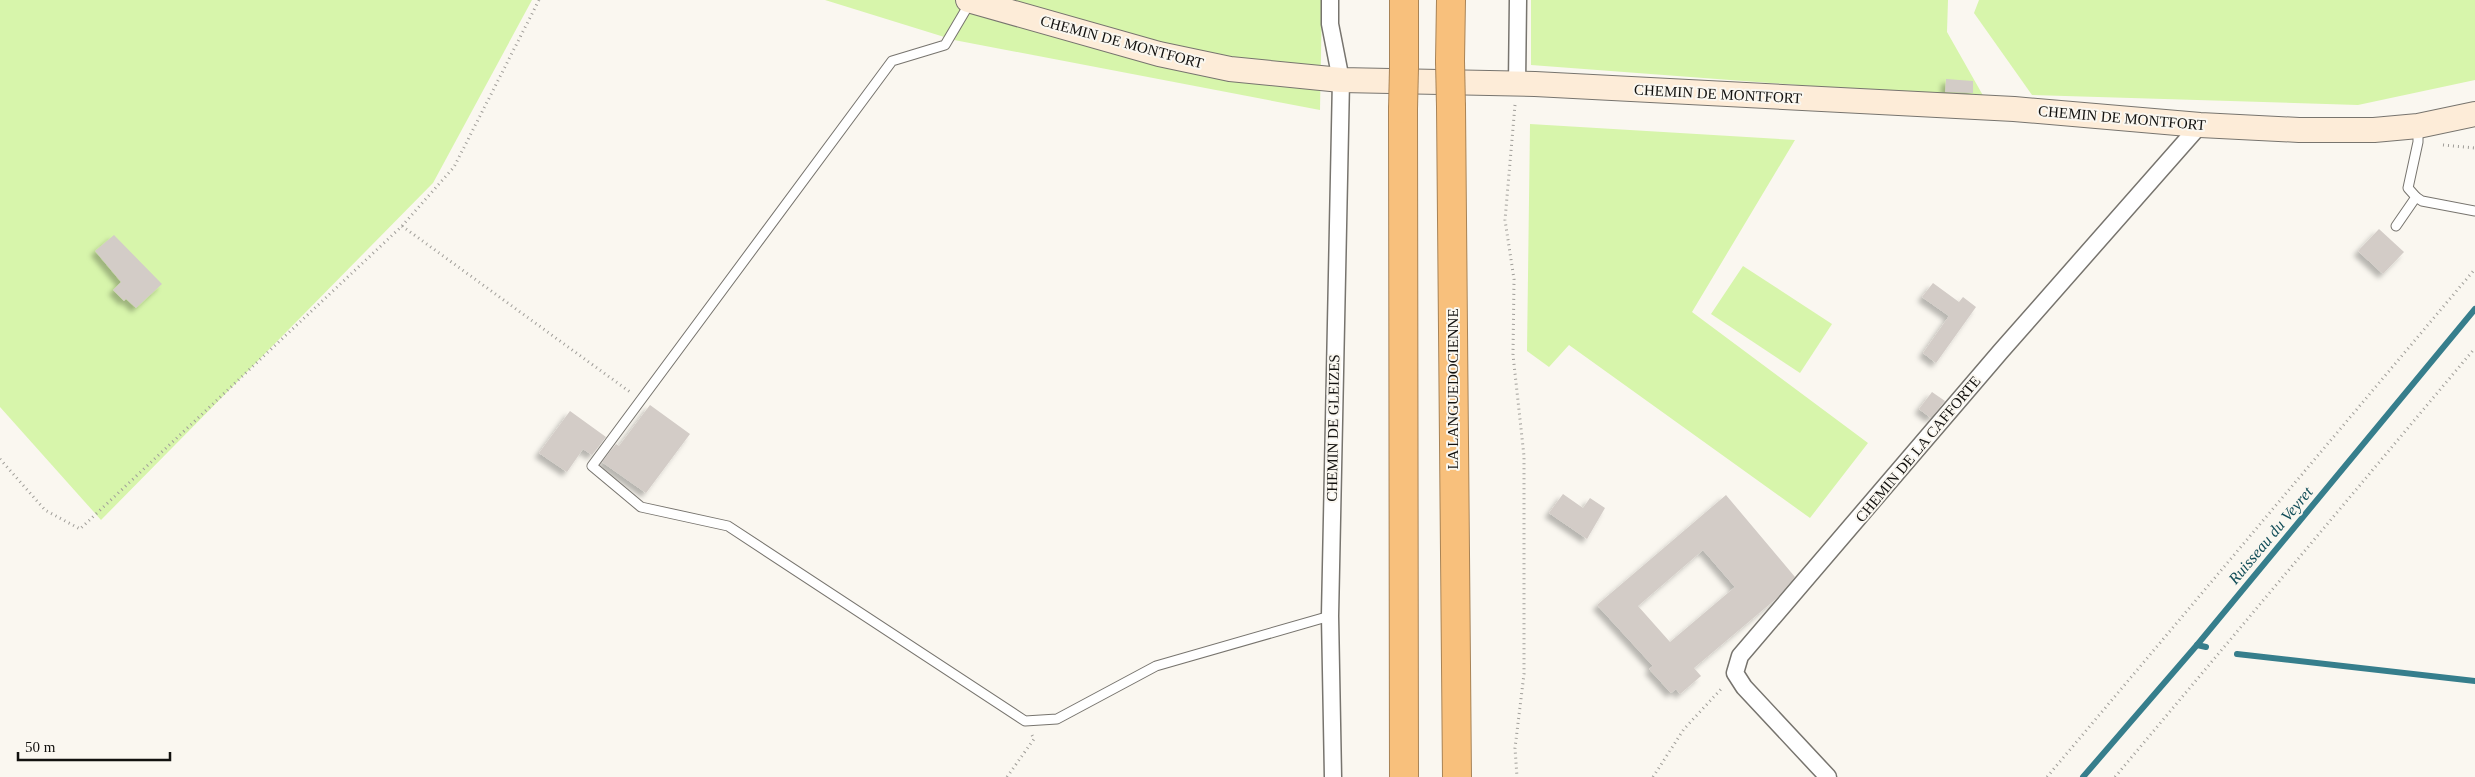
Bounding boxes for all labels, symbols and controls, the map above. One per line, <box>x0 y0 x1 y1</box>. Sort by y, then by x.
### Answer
street label: CHEMIN DE MONTFORT <box>1039 12 1205 72</box>
street label: CHEMIN DE MONTFORT <box>1634 82 1802 106</box>
street label: CHEMIN DE MONTFORT <box>2037 103 2207 133</box>
street label: LA LANGUEDOCIENNE <box>1445 308 1461 470</box>
street label: CHEMIN DE GLEIZES <box>1324 354 1342 502</box>
street label: CHEMIN DE LA CAFFORTE <box>1852 373 1984 525</box>
water label: Ruisseau du Veyret <box>2224 483 2317 589</box>
scale bar <box>18 730 170 762</box>
text: 50 m <box>25 739 56 755</box>

